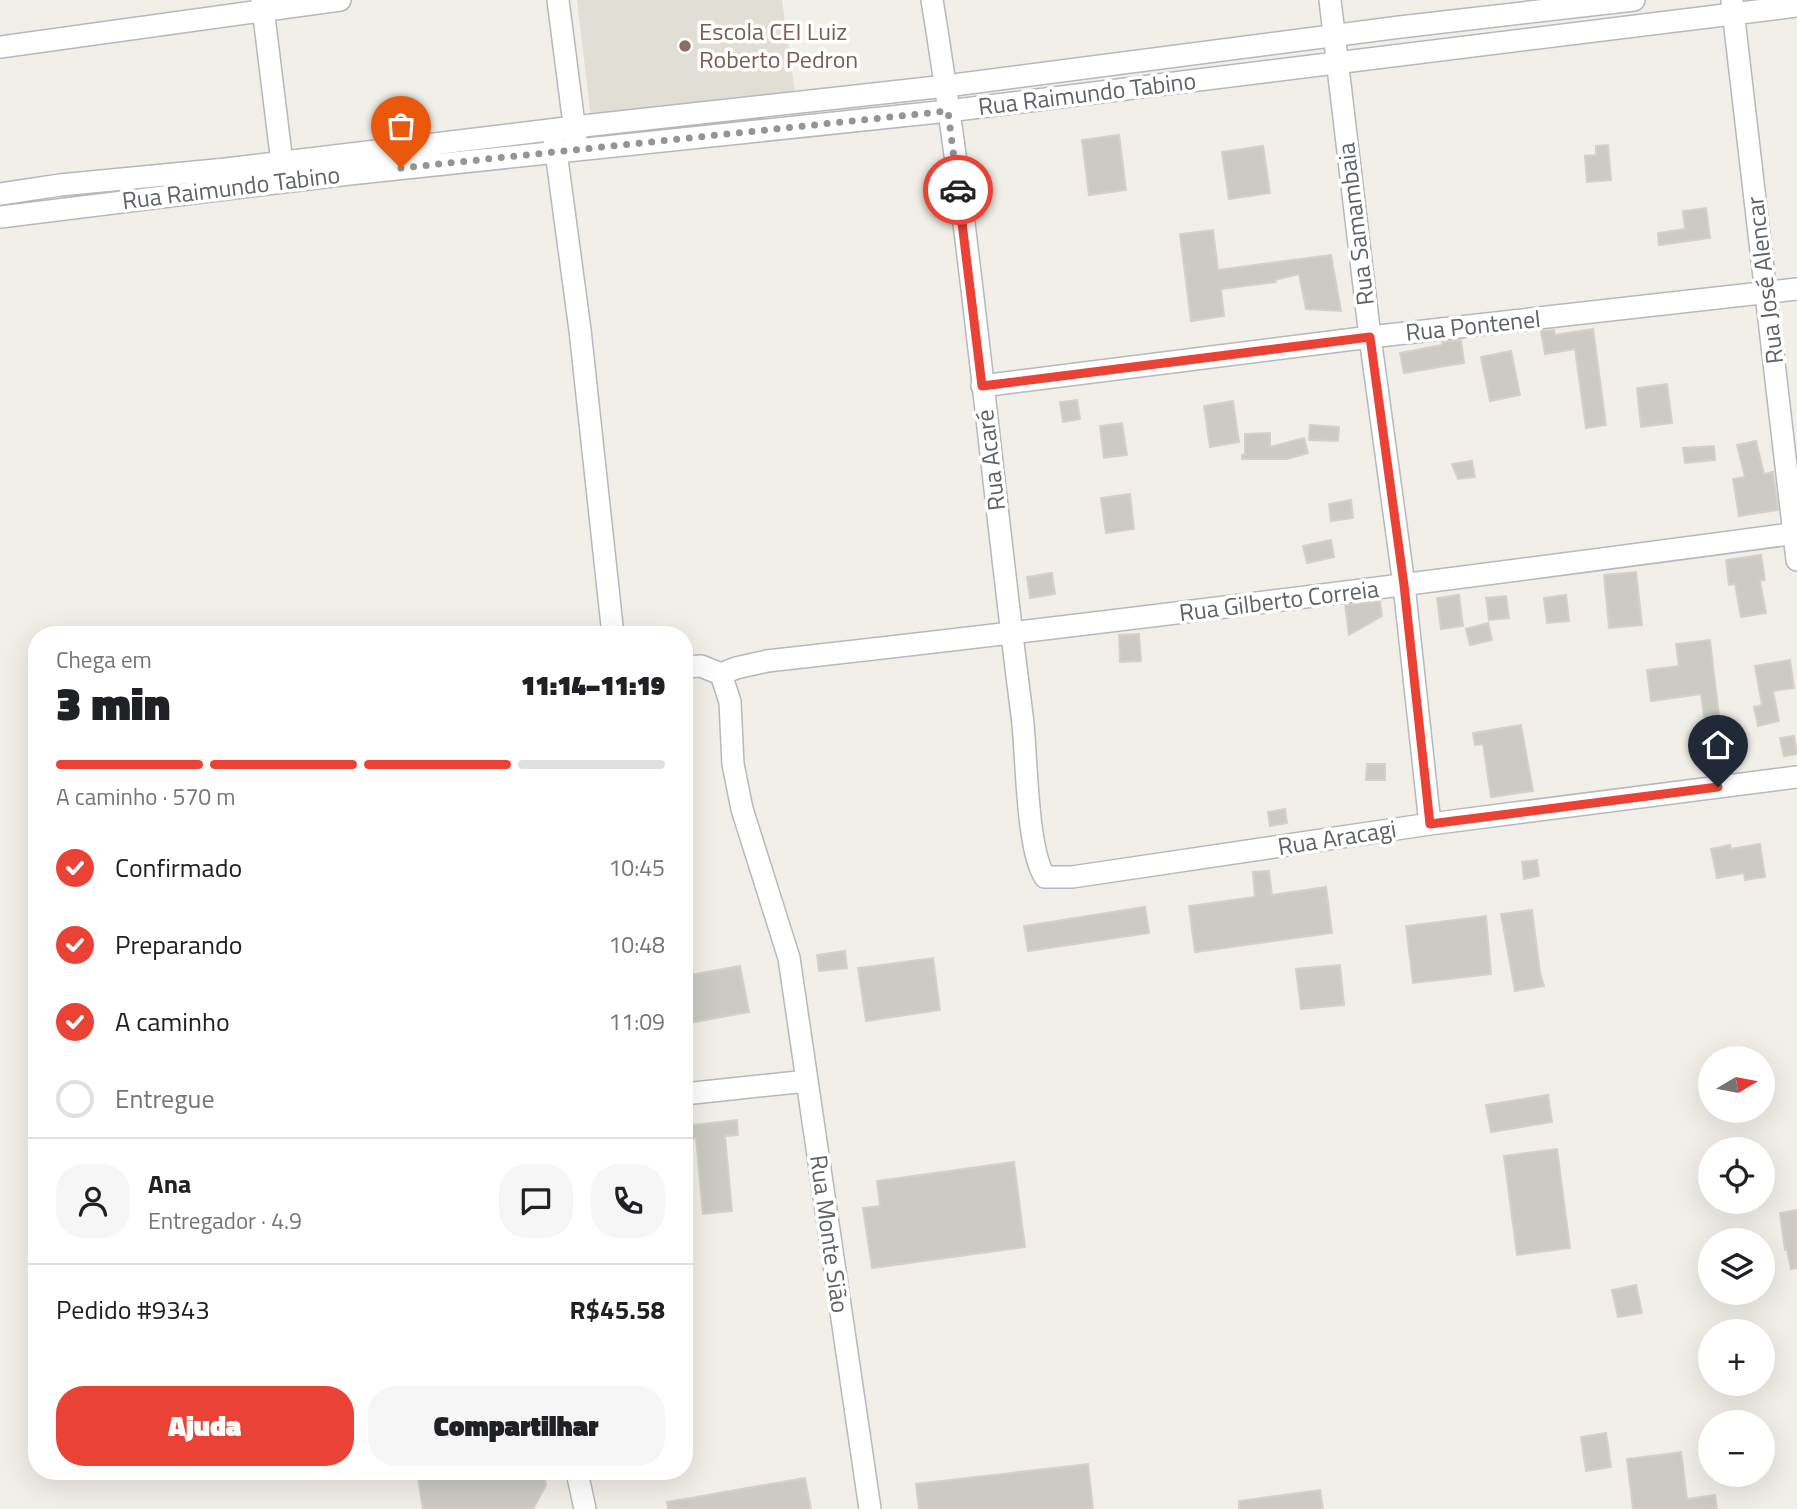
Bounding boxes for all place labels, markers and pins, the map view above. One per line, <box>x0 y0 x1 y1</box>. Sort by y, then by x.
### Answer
place label: Escola CEI Luiz Roberto Pedron <box>699 13 858 77</box>
marker: Escola CEI Luiz Roberto Pedron <box>677 38 693 54</box>
pin <box>371 96 431 168</box>
pin <box>1688 715 1748 787</box>

